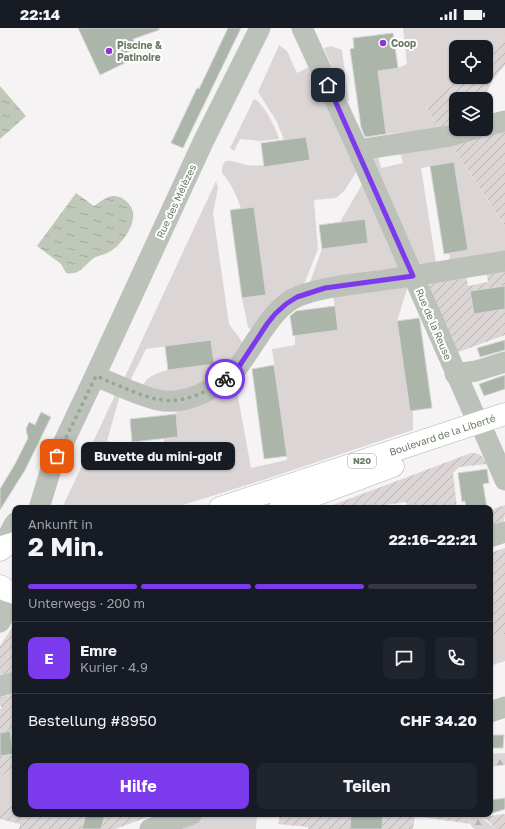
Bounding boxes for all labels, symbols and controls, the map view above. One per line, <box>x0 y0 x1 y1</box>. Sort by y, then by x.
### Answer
text: 22:14 <box>20 5 60 23</box>
place label: Coop <box>391 37 416 49</box>
marker: Coop <box>378 38 388 48</box>
place label: Piscine & Patinoire <box>117 39 163 63</box>
map controls <box>449 40 493 136</box>
button: locate <box>449 40 493 84</box>
marker: Piscine & Patinoire <box>104 46 114 56</box>
pin <box>311 68 345 102</box>
icon: home <box>317 74 339 96</box>
button: layers <box>449 92 493 136</box>
street label: Rue des Mélèzes <box>154 162 198 240</box>
street label: Rue de la Reuse <box>414 286 455 362</box>
courier <box>205 359 245 399</box>
icon: bike <box>214 368 236 390</box>
street label: Boulevard de la Liberté <box>388 412 497 458</box>
pin <box>40 439 74 473</box>
callout: Buvette du mini-golf <box>81 442 235 470</box>
icon: bag <box>46 445 68 467</box>
text: Buvette du mini-golf <box>94 448 222 464</box>
road number: N20 <box>348 454 376 468</box>
text: Ankunft in <box>28 516 93 532</box>
text: 22:16–22:21 <box>389 530 477 548</box>
text: 2 Min. <box>28 531 105 562</box>
text: Unterwegs · 200 m <box>28 595 145 611</box>
button: chat <box>383 637 425 679</box>
button: phone <box>435 637 477 679</box>
text: Emre <box>80 641 117 659</box>
text: E <box>44 649 54 667</box>
text: Kurier · 4.9 <box>80 659 148 675</box>
text: Bestellung #8950 <box>28 711 157 729</box>
text: CHF 34.20 <box>400 711 477 729</box>
button: Hilfe <box>28 763 249 809</box>
button: Teilen <box>257 763 477 809</box>

